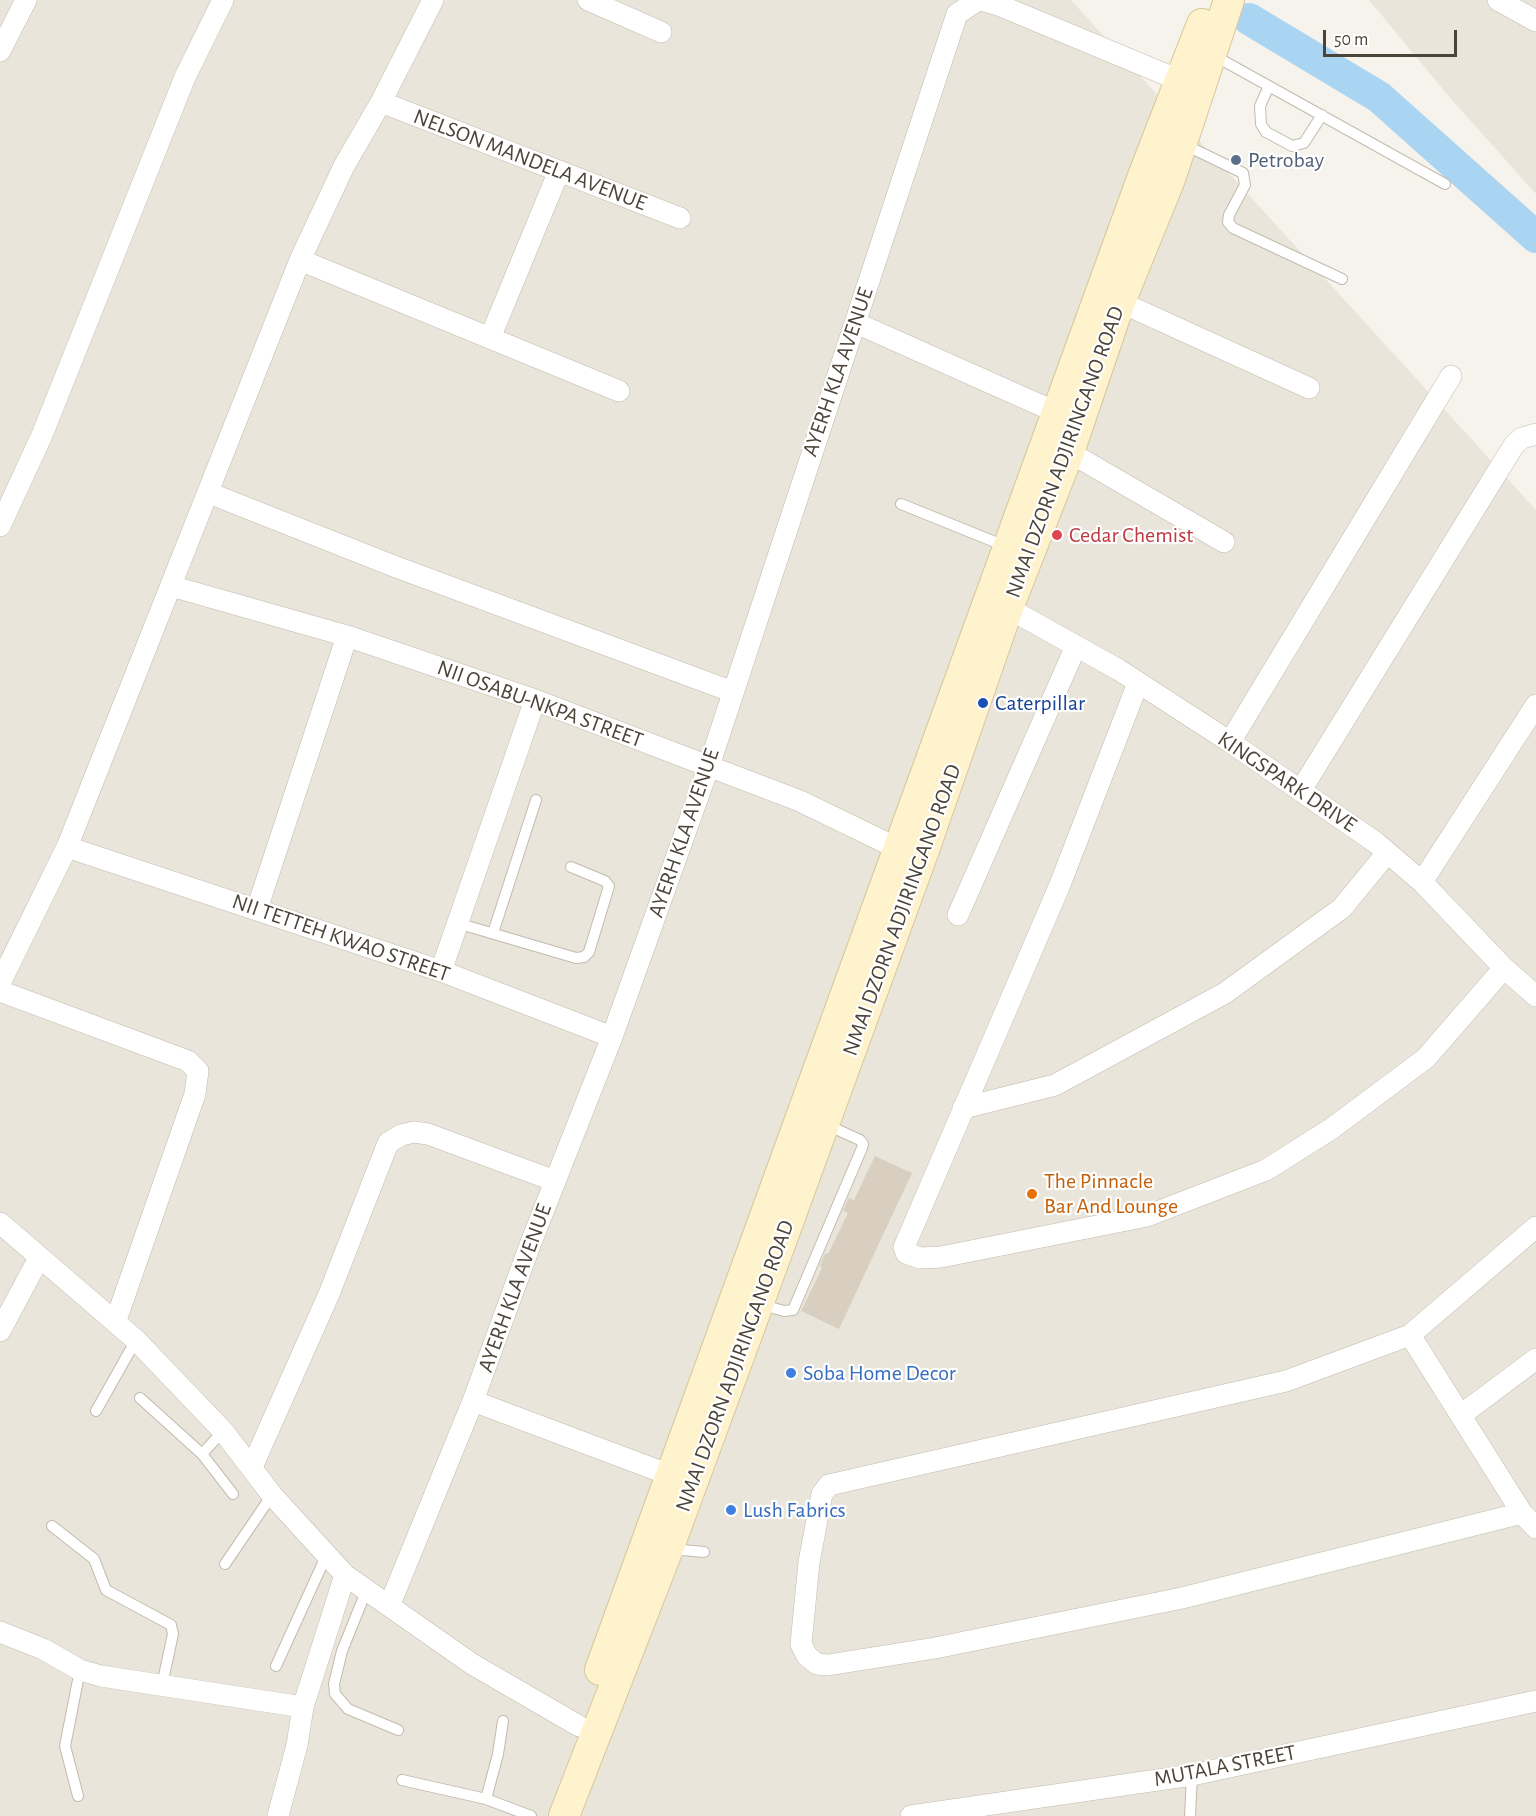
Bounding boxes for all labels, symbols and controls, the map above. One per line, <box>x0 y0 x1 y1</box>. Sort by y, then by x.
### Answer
scale bar <box>1326 18 1460 56</box>
text: 50 m <box>1334 31 1368 49</box>
street label: NELSON MANDELA AVENUE <box>410 103 650 217</box>
place label: Petrobay <box>1248 147 1324 173</box>
marker: Petrobay <box>1229 153 1243 167</box>
street label: AYERH KLA AVENUE <box>797 284 879 460</box>
street label: NMAI DZORN ADJIRINGANO ROAD <box>1000 303 1130 601</box>
place label: Cedar Chemist <box>1069 522 1193 548</box>
marker: Cedar Chemist <box>1050 528 1064 542</box>
street label: NII OSABU-NKPA STREET <box>433 654 647 754</box>
place label: Caterpillar <box>995 690 1085 716</box>
marker: Caterpillar <box>976 696 990 710</box>
street label: KINGSPARK DRIVE <box>1212 726 1362 838</box>
street label: AYERH KLA AVENUE <box>643 745 725 921</box>
street label: NMAI DZORN ADJIRINGANO ROAD <box>837 761 967 1059</box>
street label: NII TETTEH KWAO STREET <box>228 888 454 988</box>
place label: The Pinnacle Bar And Lounge <box>1044 1168 1178 1220</box>
marker: The Pinnacle Bar And Lounge <box>1025 1187 1039 1201</box>
street label: AYERH KLA AVENUE <box>472 1200 558 1376</box>
street label: NMAI DZORN ADJIRINGANO ROAD <box>670 1217 800 1515</box>
place label: Soba Home Decor <box>803 1360 956 1386</box>
marker: Soba Home Decor <box>784 1366 798 1380</box>
place label: Lush Fabrics <box>743 1497 846 1523</box>
marker: Lush Fabrics <box>724 1503 738 1517</box>
street label: MUTALA STREET <box>1152 1739 1298 1793</box>

